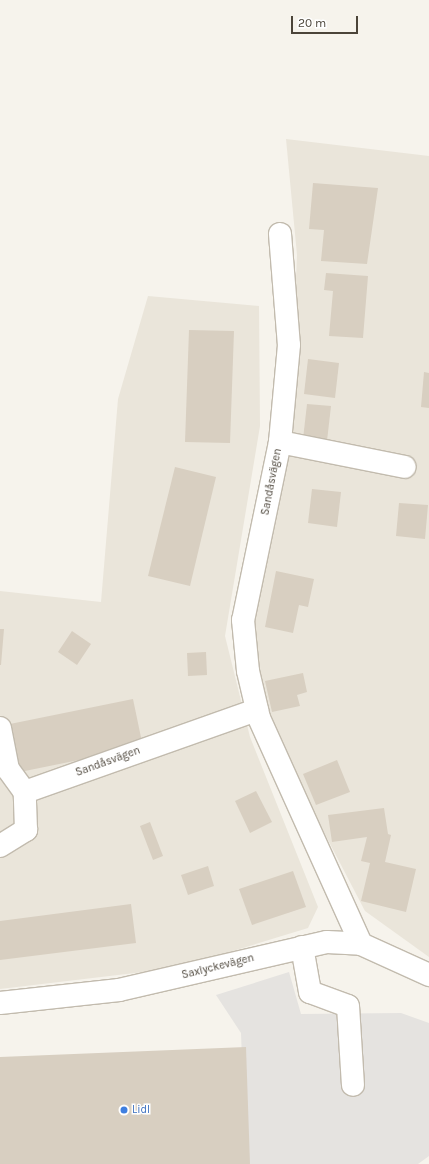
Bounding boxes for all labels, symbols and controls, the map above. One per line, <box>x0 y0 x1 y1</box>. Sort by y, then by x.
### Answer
scale bar <box>293 8 360 34</box>
text: 20 m <box>298 16 326 30</box>
street label: Sandåsvägen <box>259 447 285 517</box>
street label: Sandåsvägen <box>74 744 142 780</box>
street label: Saxlyckevägen <box>180 952 256 982</box>
place label: Lidl <box>132 1103 150 1117</box>
marker: Lidl <box>119 1105 129 1115</box>

